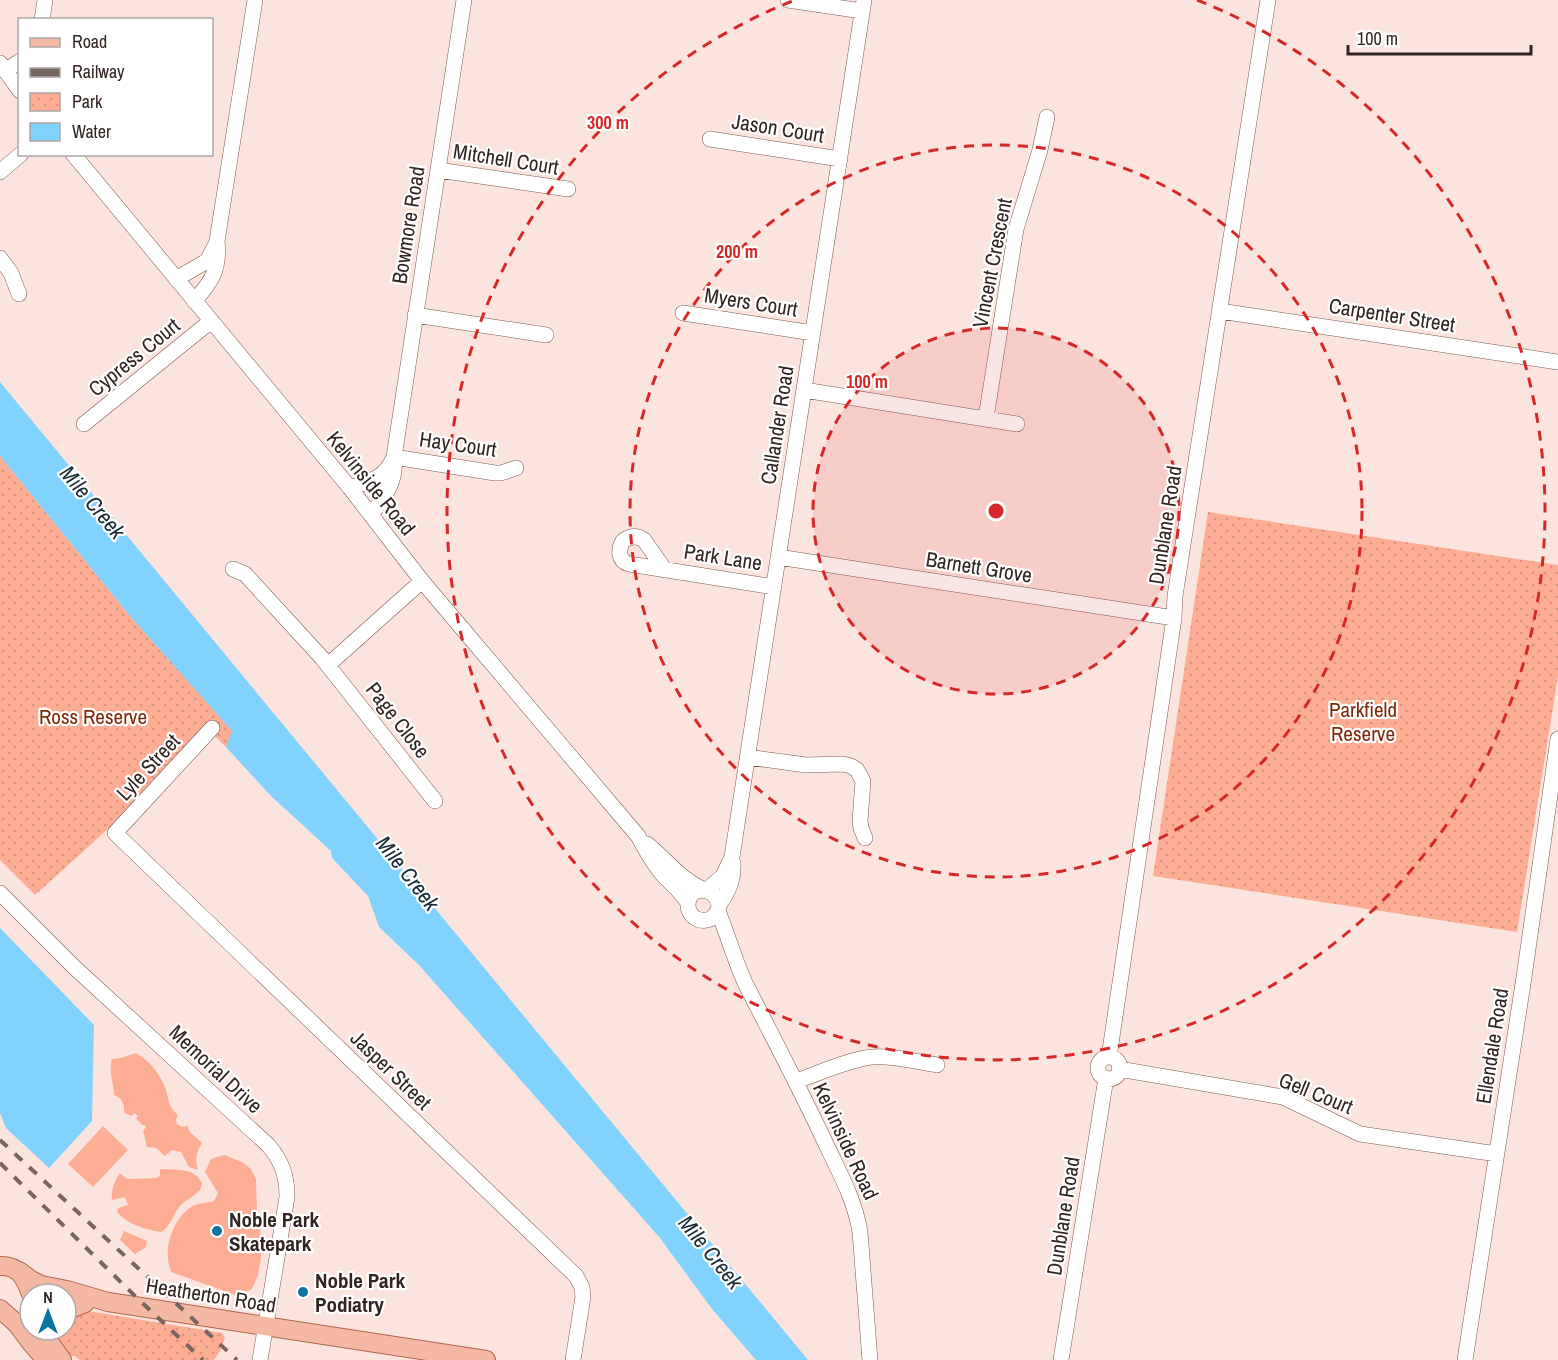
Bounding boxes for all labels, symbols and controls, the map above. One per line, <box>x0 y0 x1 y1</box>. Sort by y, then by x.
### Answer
legend <box>18 18 213 156</box>
scale bar <box>1348 18 1531 56</box>
text: 100 m <box>1357 26 1398 51</box>
text: Road <box>72 29 107 54</box>
text: Railway <box>72 59 125 84</box>
text: Park <box>72 89 103 114</box>
street label: Jason Court <box>730 106 826 150</box>
text: 300 m <box>587 110 629 135</box>
text: Water <box>72 119 111 144</box>
street label: Mitchell Court <box>451 136 561 182</box>
street label: Bowmore Road <box>384 164 432 286</box>
street label: Vincent Crescent <box>965 195 1019 330</box>
text: 200 m <box>716 239 758 264</box>
street label: Myers Court <box>702 280 800 324</box>
street label: Carpenter Street <box>1327 291 1457 339</box>
street label: Cypress Court <box>82 311 186 403</box>
street label: Callander Road <box>753 364 801 486</box>
text: 100 m <box>846 369 888 394</box>
street label: Hay Court <box>418 424 499 464</box>
street label: Kelvinside Road <box>320 425 422 541</box>
water label: Mile Creek <box>53 459 133 546</box>
street label: Dunblane Road <box>1141 464 1189 586</box>
centre of rings <box>986 501 1006 521</box>
street label: Park Lane <box>682 537 764 577</box>
street label: Barnett Grove <box>924 544 1034 590</box>
street label: Page Close <box>359 676 437 764</box>
park label: Parkfield Reserve <box>1329 695 1397 748</box>
park label: Ross Reserve <box>39 702 147 731</box>
street label: Lyle Street <box>110 727 187 807</box>
water label: Mile Creek <box>369 829 447 917</box>
street label: Ellendale Road <box>1469 986 1515 1106</box>
street label: Memorial Drive <box>163 1018 269 1120</box>
street label: Jasper Street <box>344 1024 438 1116</box>
street label: Gell Court <box>1275 1065 1358 1121</box>
street label: Kelvinside Road <box>806 1078 886 1204</box>
street label: Dunblane Road <box>1039 1155 1087 1277</box>
place label: Noble Park Skatepark <box>229 1205 319 1258</box>
water label: Mile Creek <box>672 1209 751 1296</box>
marker: Noble Park Skatepark <box>210 1224 224 1238</box>
place label: Noble Park Podiatry <box>315 1266 405 1319</box>
street label: Heatherton Road <box>144 1270 278 1320</box>
north arrow <box>18 1282 78 1342</box>
marker: Noble Park Podiatry <box>296 1285 310 1299</box>
text: N <box>43 1286 53 1308</box>

